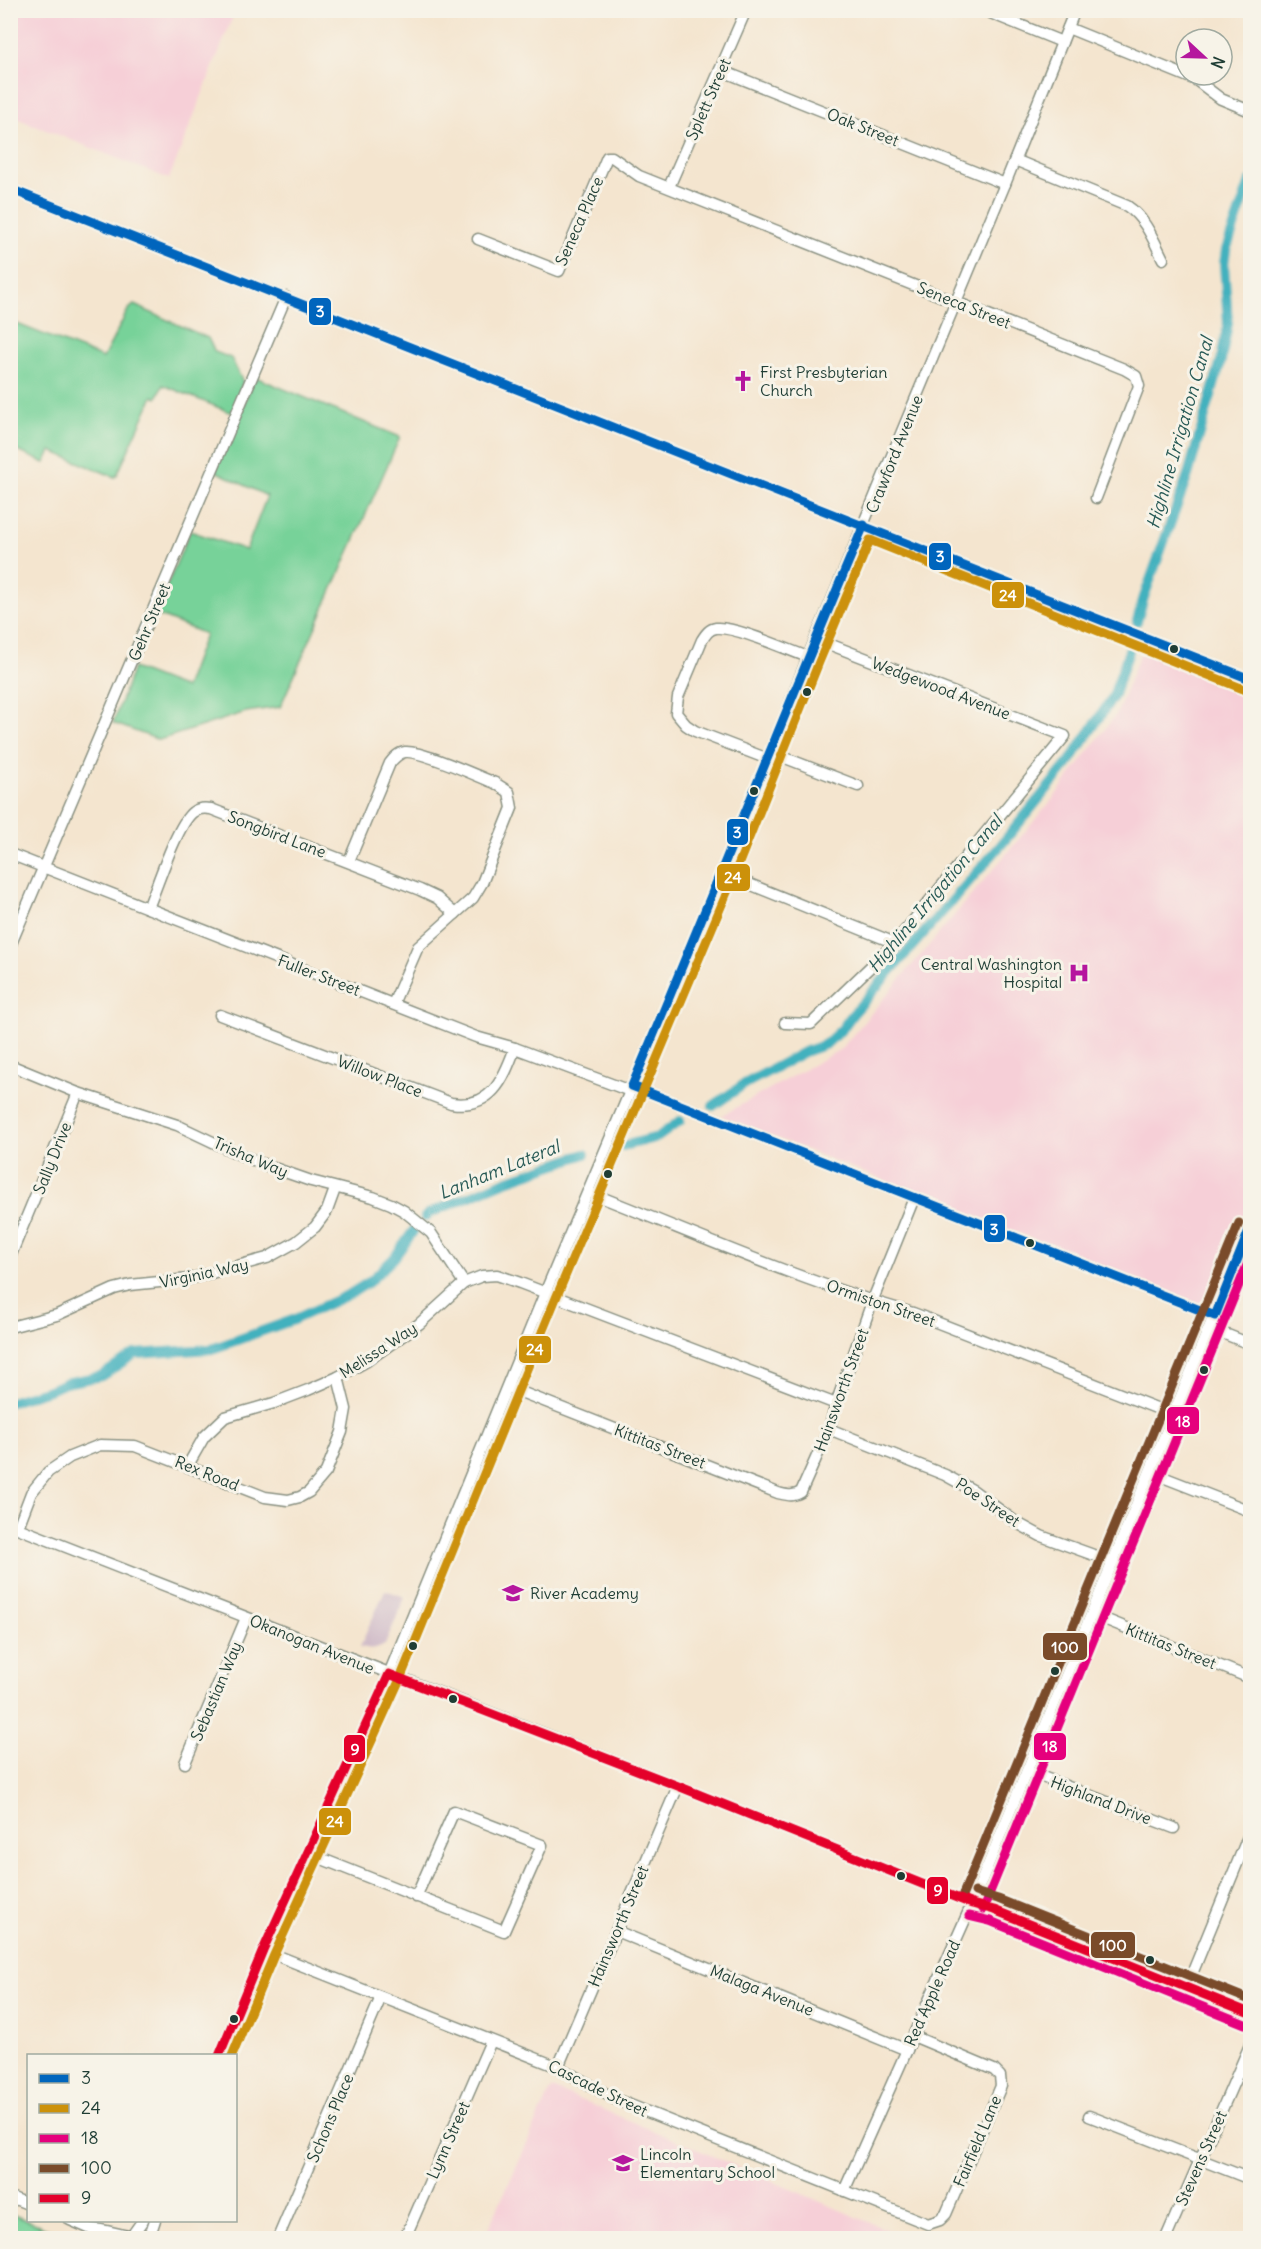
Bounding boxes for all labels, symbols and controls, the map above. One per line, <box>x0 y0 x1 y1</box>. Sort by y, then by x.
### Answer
north arrow <box>1174 27 1234 87</box>
street label: Splett Street <box>681 54 735 143</box>
text: N <box>1207 54 1229 71</box>
street label: Oak Street <box>824 103 903 151</box>
street label: Seneca Place <box>551 173 607 269</box>
street label: Seneca Street <box>914 277 1014 333</box>
line badge: 3 <box>308 297 332 326</box>
text: 3 <box>315 301 325 321</box>
water label: Highline Irrigation Canal <box>1141 332 1219 531</box>
place label: First Presbyterian Church <box>760 362 888 400</box>
church icon: First Presbyterian Church <box>731 369 755 393</box>
street label: Crawford Avenue <box>861 392 927 516</box>
line badge: 3 <box>928 542 952 571</box>
text: 3 <box>935 546 945 566</box>
street label: Gehr Street <box>124 580 175 664</box>
line badge: 24 <box>991 581 1025 609</box>
text: 24 <box>999 585 1017 605</box>
unlabelled marker <box>1168 643 1180 655</box>
street label: Wedgewood Avenue <box>869 652 1013 724</box>
unlabelled marker <box>801 686 813 698</box>
unlabelled marker <box>748 785 760 797</box>
street label: Songbird Lane <box>225 806 329 862</box>
water label: Highline Irrigation Canal <box>862 808 1009 977</box>
line badge: 3 <box>726 818 749 846</box>
text: 3 <box>732 822 742 842</box>
line badge: 24 <box>716 863 751 892</box>
text: 24 <box>724 867 742 887</box>
street label: Fuller Street <box>275 950 364 1000</box>
place label: Central Washington Hospital <box>921 954 1062 992</box>
hospital icon: Central Washington Hospital <box>1067 961 1091 985</box>
street label: Willow Place <box>335 1051 425 1101</box>
street label: Sally Drive <box>29 1119 75 1197</box>
street label: Trisha Way <box>211 1132 291 1182</box>
water label: Lanham Lateral <box>435 1134 565 1204</box>
unlabelled marker <box>602 1168 614 1180</box>
line badge: 3 <box>983 1214 1006 1243</box>
text: 3 <box>989 1219 999 1239</box>
unlabelled marker <box>1024 1237 1036 1249</box>
street label: Virginia Way <box>158 1254 250 1292</box>
street label: Ormiston Street <box>824 1275 939 1331</box>
street label: Melissa Way <box>336 1318 420 1382</box>
street label: Hainsworth Street <box>809 1325 873 1454</box>
line badge: 24 <box>518 1335 552 1364</box>
text: 24 <box>526 1339 544 1359</box>
unlabelled marker <box>1198 1364 1210 1376</box>
line badge: 18 <box>1166 1406 1200 1435</box>
text: 18 <box>1175 1411 1191 1431</box>
street label: Kittitas Street <box>612 1419 709 1473</box>
street label: Rex Road <box>172 1451 242 1495</box>
street label: Poe Street <box>952 1473 1025 1531</box>
school or university icon: River Academy <box>501 1581 525 1605</box>
place label: River Academy <box>530 1583 639 1603</box>
street label: Okanogan Avenue <box>247 1610 377 1678</box>
street label: Kittitas Street <box>1123 1619 1220 1674</box>
line badge: 100 <box>1042 1632 1088 1661</box>
text: 100 <box>1051 1637 1079 1657</box>
street label: Sebastian Way <box>186 1638 246 1744</box>
unlabelled marker <box>407 1640 419 1652</box>
unlabelled marker <box>1049 1665 1061 1677</box>
unlabelled marker <box>447 1693 459 1705</box>
line badge: 18 <box>1033 1732 1067 1761</box>
line badge: 9 <box>343 1734 366 1763</box>
text: 18 <box>1042 1736 1058 1756</box>
text: 9 <box>350 1739 360 1759</box>
street label: Highland Drive <box>1048 1772 1154 1828</box>
line badge: 24 <box>318 1807 352 1836</box>
text: 24 <box>326 1811 344 1831</box>
street label: Hainsworth Street <box>583 1862 653 1990</box>
unlabelled marker <box>895 1870 907 1882</box>
line badge: 9 <box>926 1876 949 1905</box>
text: 9 <box>933 1880 943 1900</box>
line badge: 100 <box>1090 1931 1136 1959</box>
text: 100 <box>1099 1935 1127 1955</box>
street label: Red Apple Road <box>900 1937 964 2049</box>
unlabelled marker <box>1144 1954 1156 1966</box>
street label: Malaga Avenue <box>707 1960 817 2020</box>
unlabelled marker <box>228 2013 240 2025</box>
legend <box>27 2054 237 2222</box>
street label: Cascade Street <box>545 2055 652 2121</box>
text: 3 <box>81 2066 91 2089</box>
street label: Schons Place <box>302 2071 358 2165</box>
street label: Fairfield Lane <box>949 2092 1005 2190</box>
text: 24 <box>81 2096 101 2119</box>
street label: Lynn Street <box>422 2098 474 2182</box>
street label: Stevens Street <box>1171 2107 1231 2209</box>
text: 18 <box>81 2126 99 2149</box>
place label: Lincoln Elementary School <box>640 2144 775 2182</box>
school or university icon: Lincoln Elementary School <box>611 2151 635 2175</box>
text: 100 <box>81 2156 112 2179</box>
text: 9 <box>81 2186 91 2209</box>

